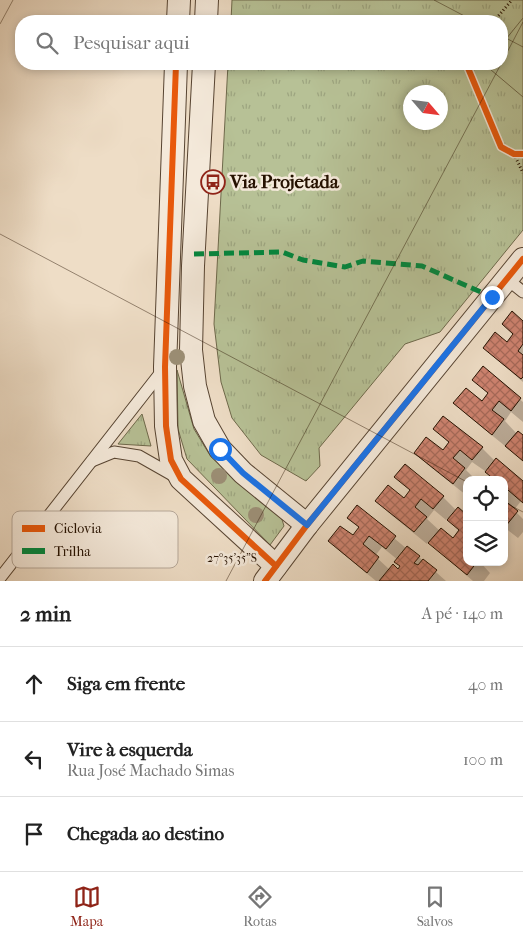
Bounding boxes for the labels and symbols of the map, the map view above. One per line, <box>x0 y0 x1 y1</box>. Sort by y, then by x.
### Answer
north arrow <box>403 85 448 130</box>
bus stop icon: Via Projetada <box>200 169 226 195</box>
place label: Via Projetada <box>229 171 340 193</box>
route end <box>481 286 504 309</box>
route start <box>209 438 232 461</box>
legend <box>12 511 178 568</box>
text: Ciclovia <box>54 520 102 537</box>
text: Trilha <box>54 543 91 560</box>
text: 27°35'35"S <box>207 551 257 565</box>

